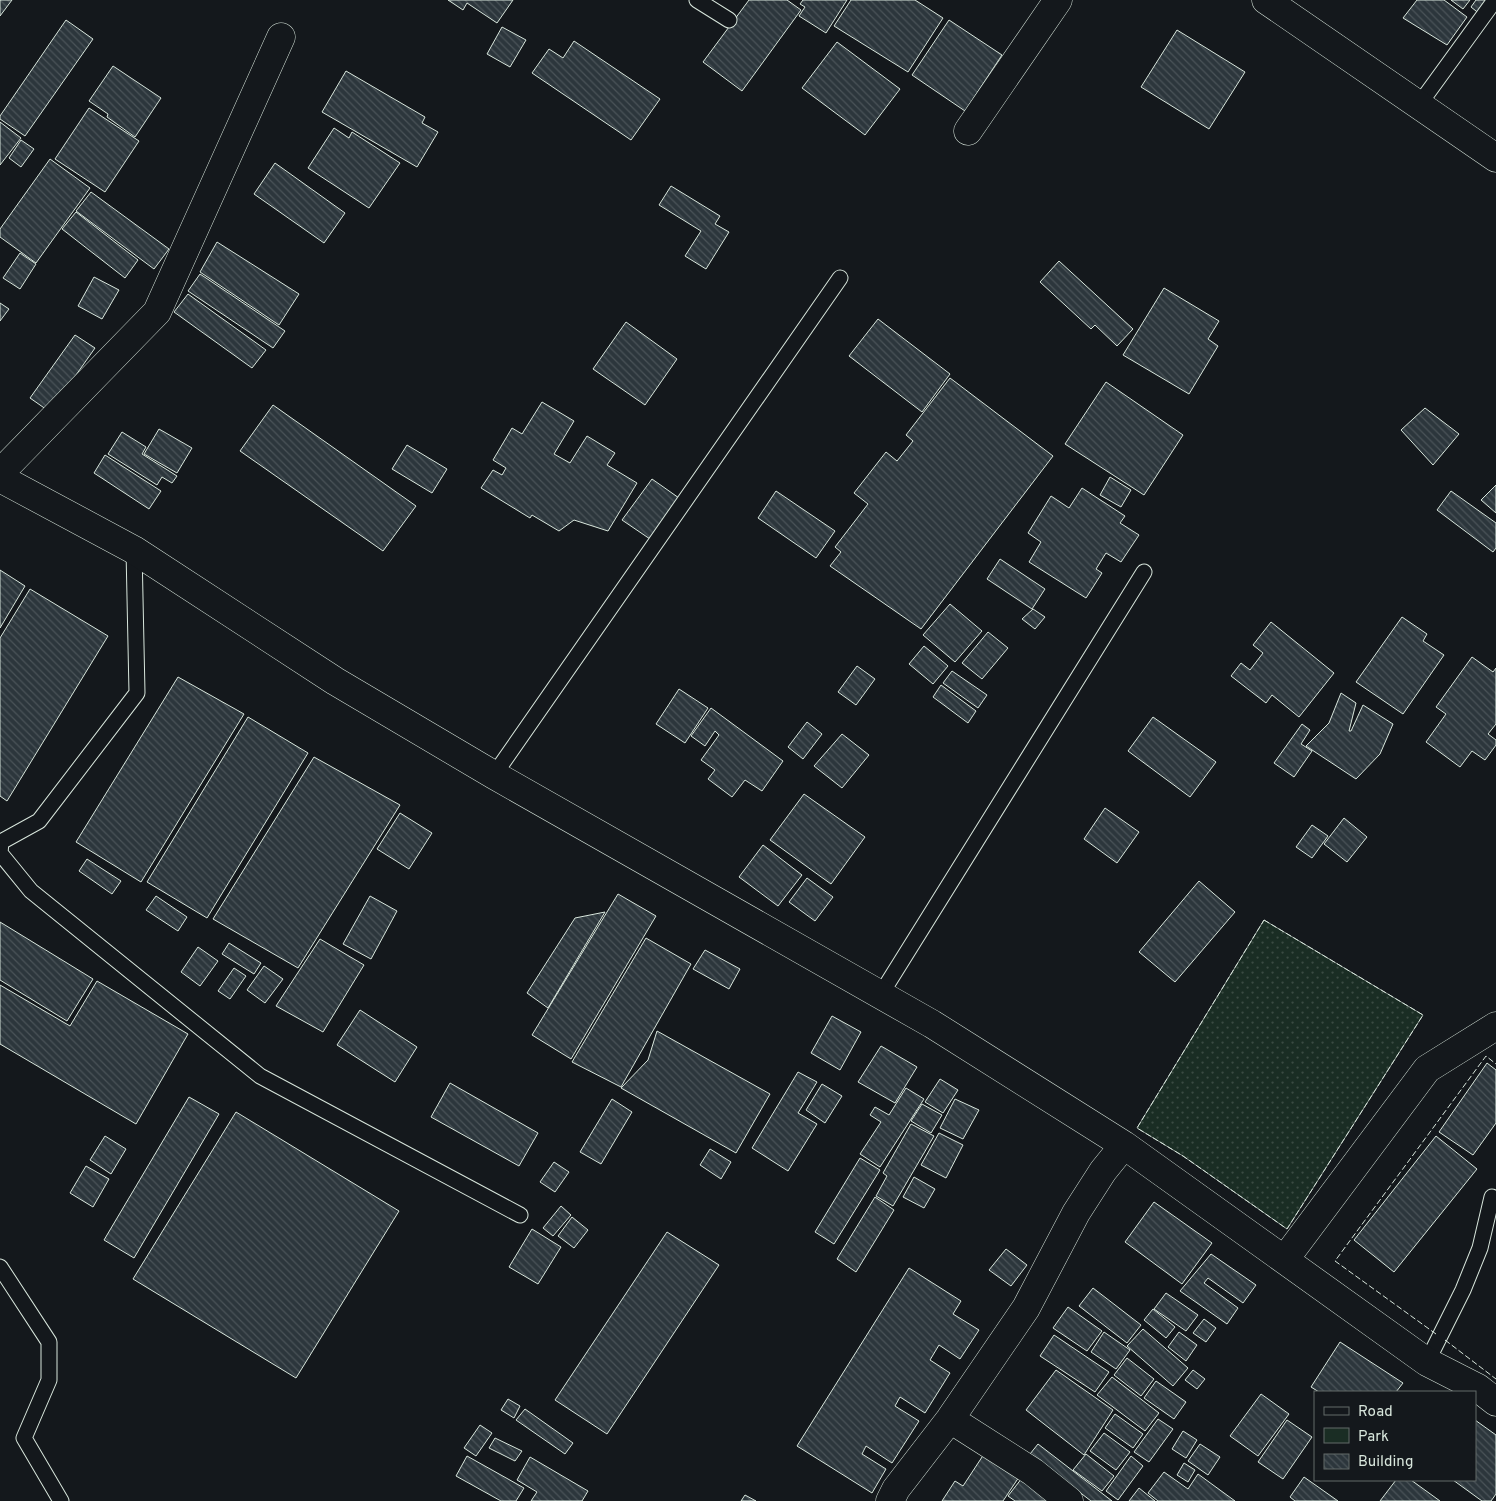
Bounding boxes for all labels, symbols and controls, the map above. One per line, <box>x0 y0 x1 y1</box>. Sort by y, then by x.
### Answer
legend <box>1314 1391 1476 1481</box>
text: Road <box>1358 1403 1393 1422</box>
text: Park <box>1358 1428 1389 1447</box>
text: Building <box>1358 1453 1413 1472</box>

